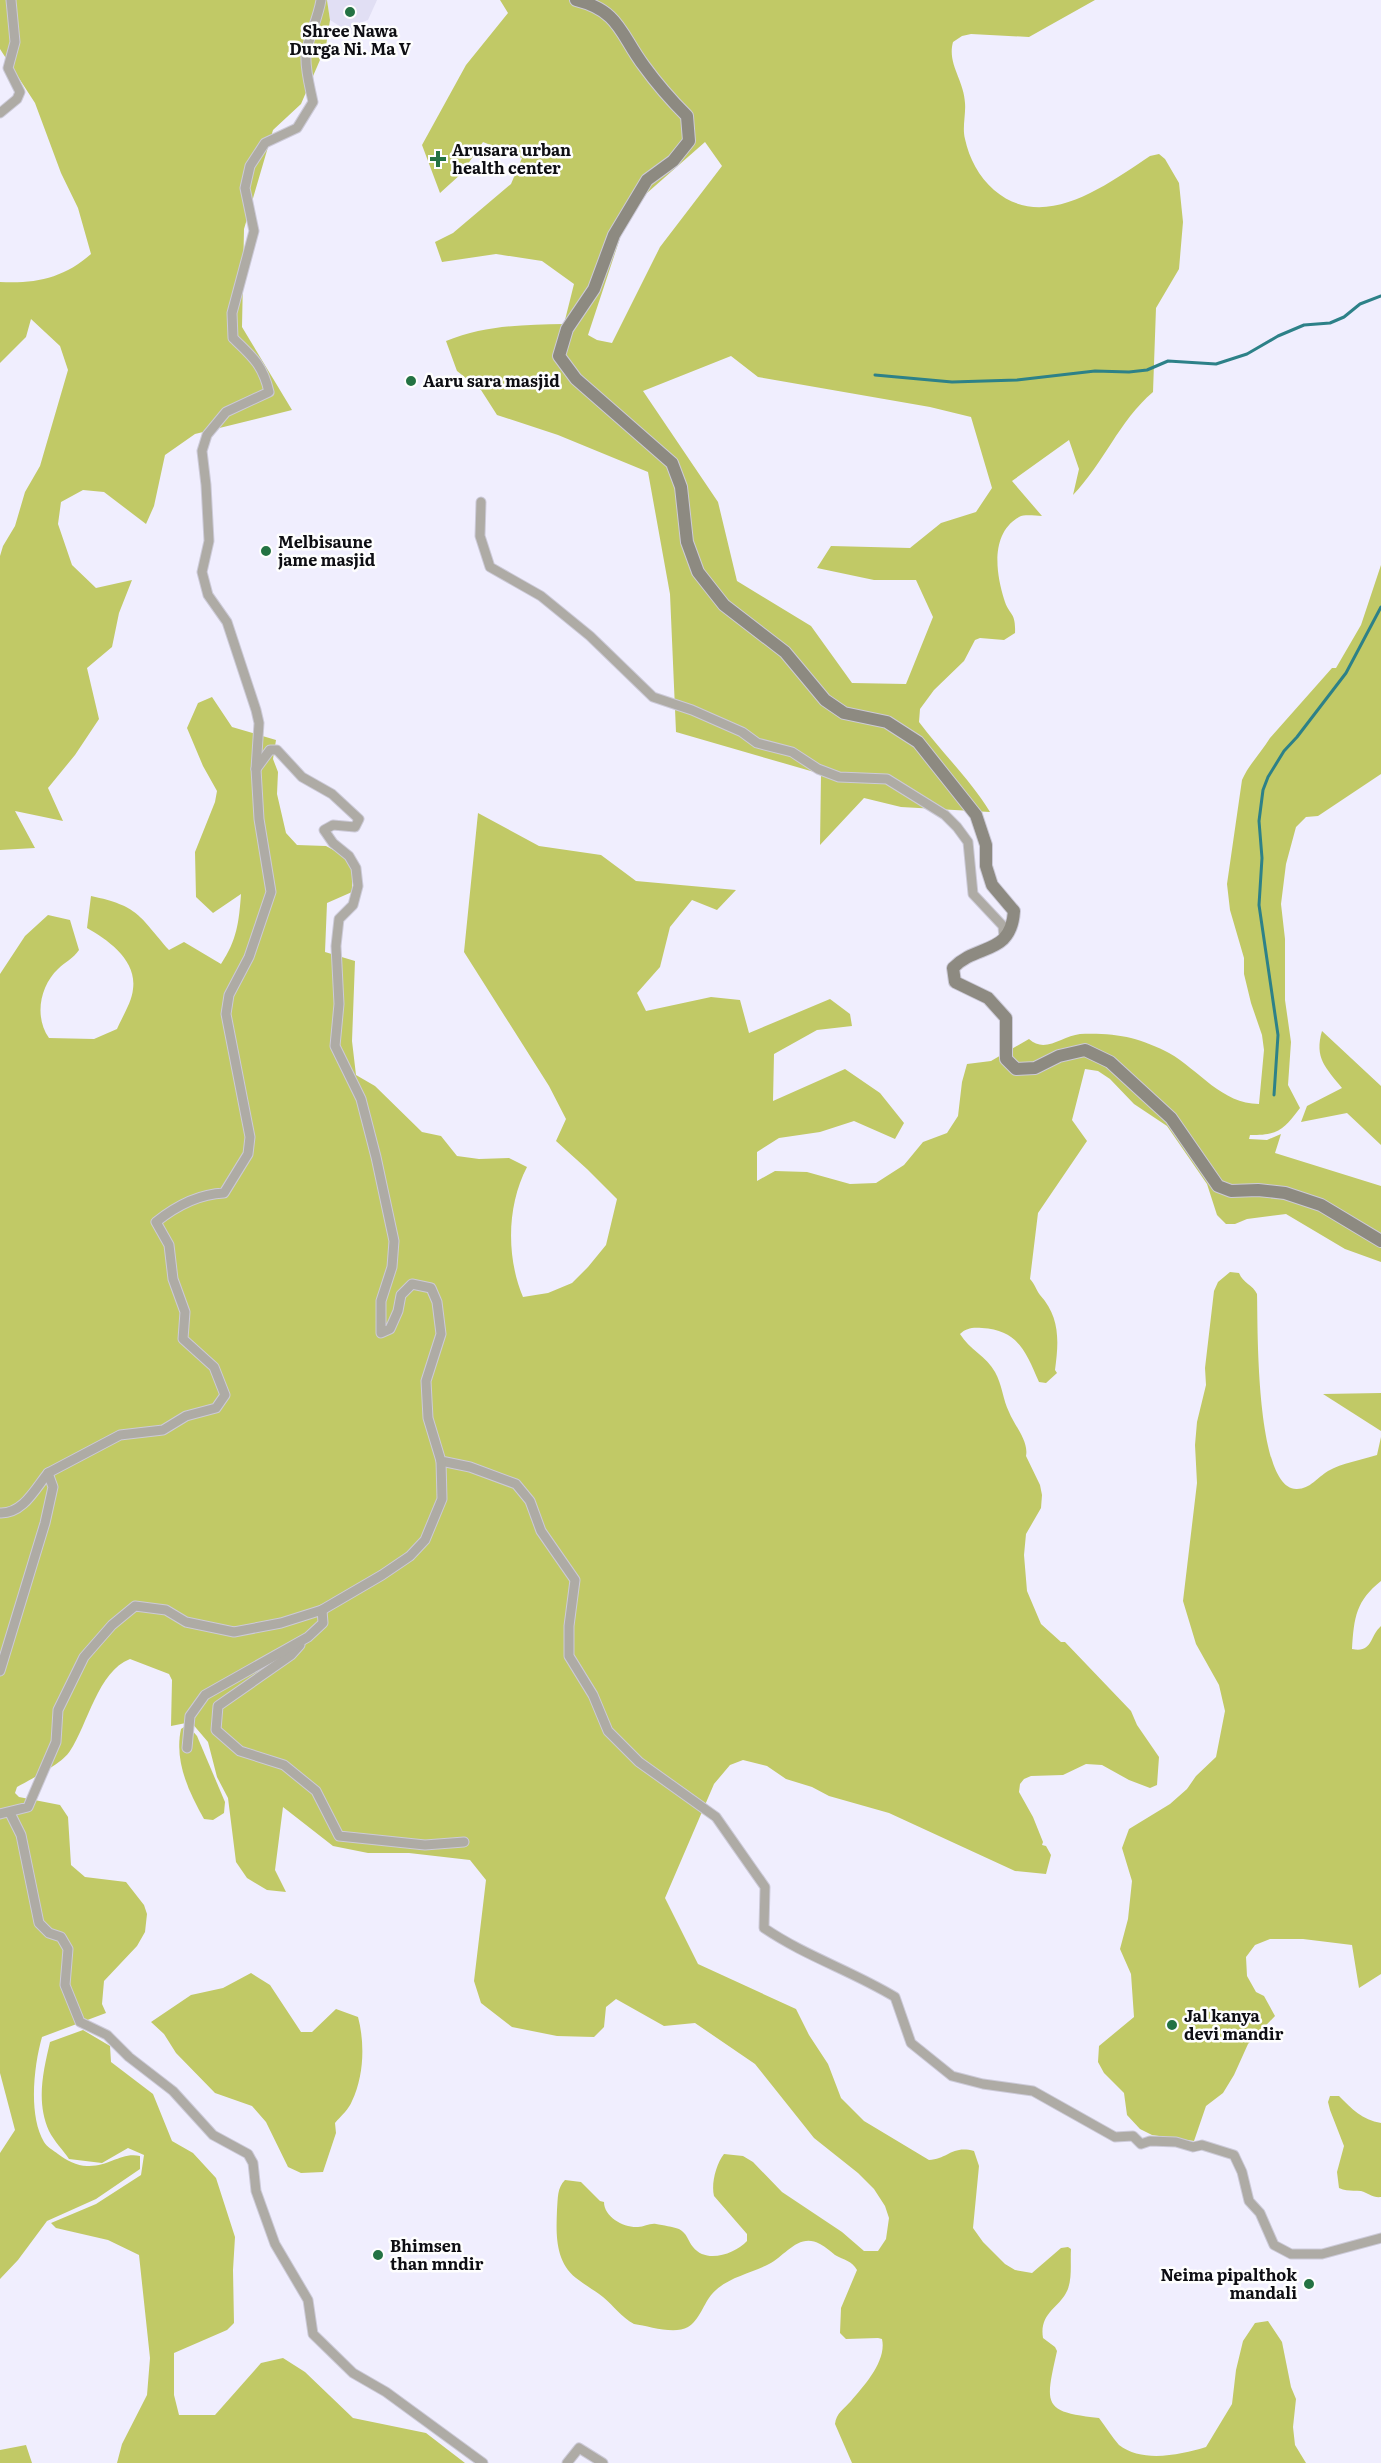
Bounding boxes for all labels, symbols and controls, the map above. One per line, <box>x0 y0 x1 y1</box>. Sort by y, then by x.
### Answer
marker: Shree Nawa Durga Ni. Ma V <box>343 5 357 19</box>
place label: Shree Nawa Durga Ni. Ma V <box>289 18 411 60</box>
place label: Arusara urban health center <box>452 137 571 179</box>
marker: Arusara urban health center <box>429 150 447 168</box>
place label: Aaru sara masjid <box>423 368 560 392</box>
marker: Aaru sara masjid <box>404 374 418 388</box>
place label: Melbisaune jame masjid <box>278 529 376 571</box>
marker: Melbisaune jame masjid <box>259 544 273 558</box>
place label: Jal kanya devi mandir <box>1184 2003 1284 2045</box>
marker: Jal kanya devi mandir <box>1165 2018 1179 2032</box>
place label: Bhimsen than mndir <box>390 2233 484 2275</box>
marker: Bhimsen than mndir <box>371 2248 385 2262</box>
place label: Neima pipalthok mandali <box>1161 2262 1297 2304</box>
marker: Neima pipalthok mandali <box>1302 2277 1316 2291</box>

